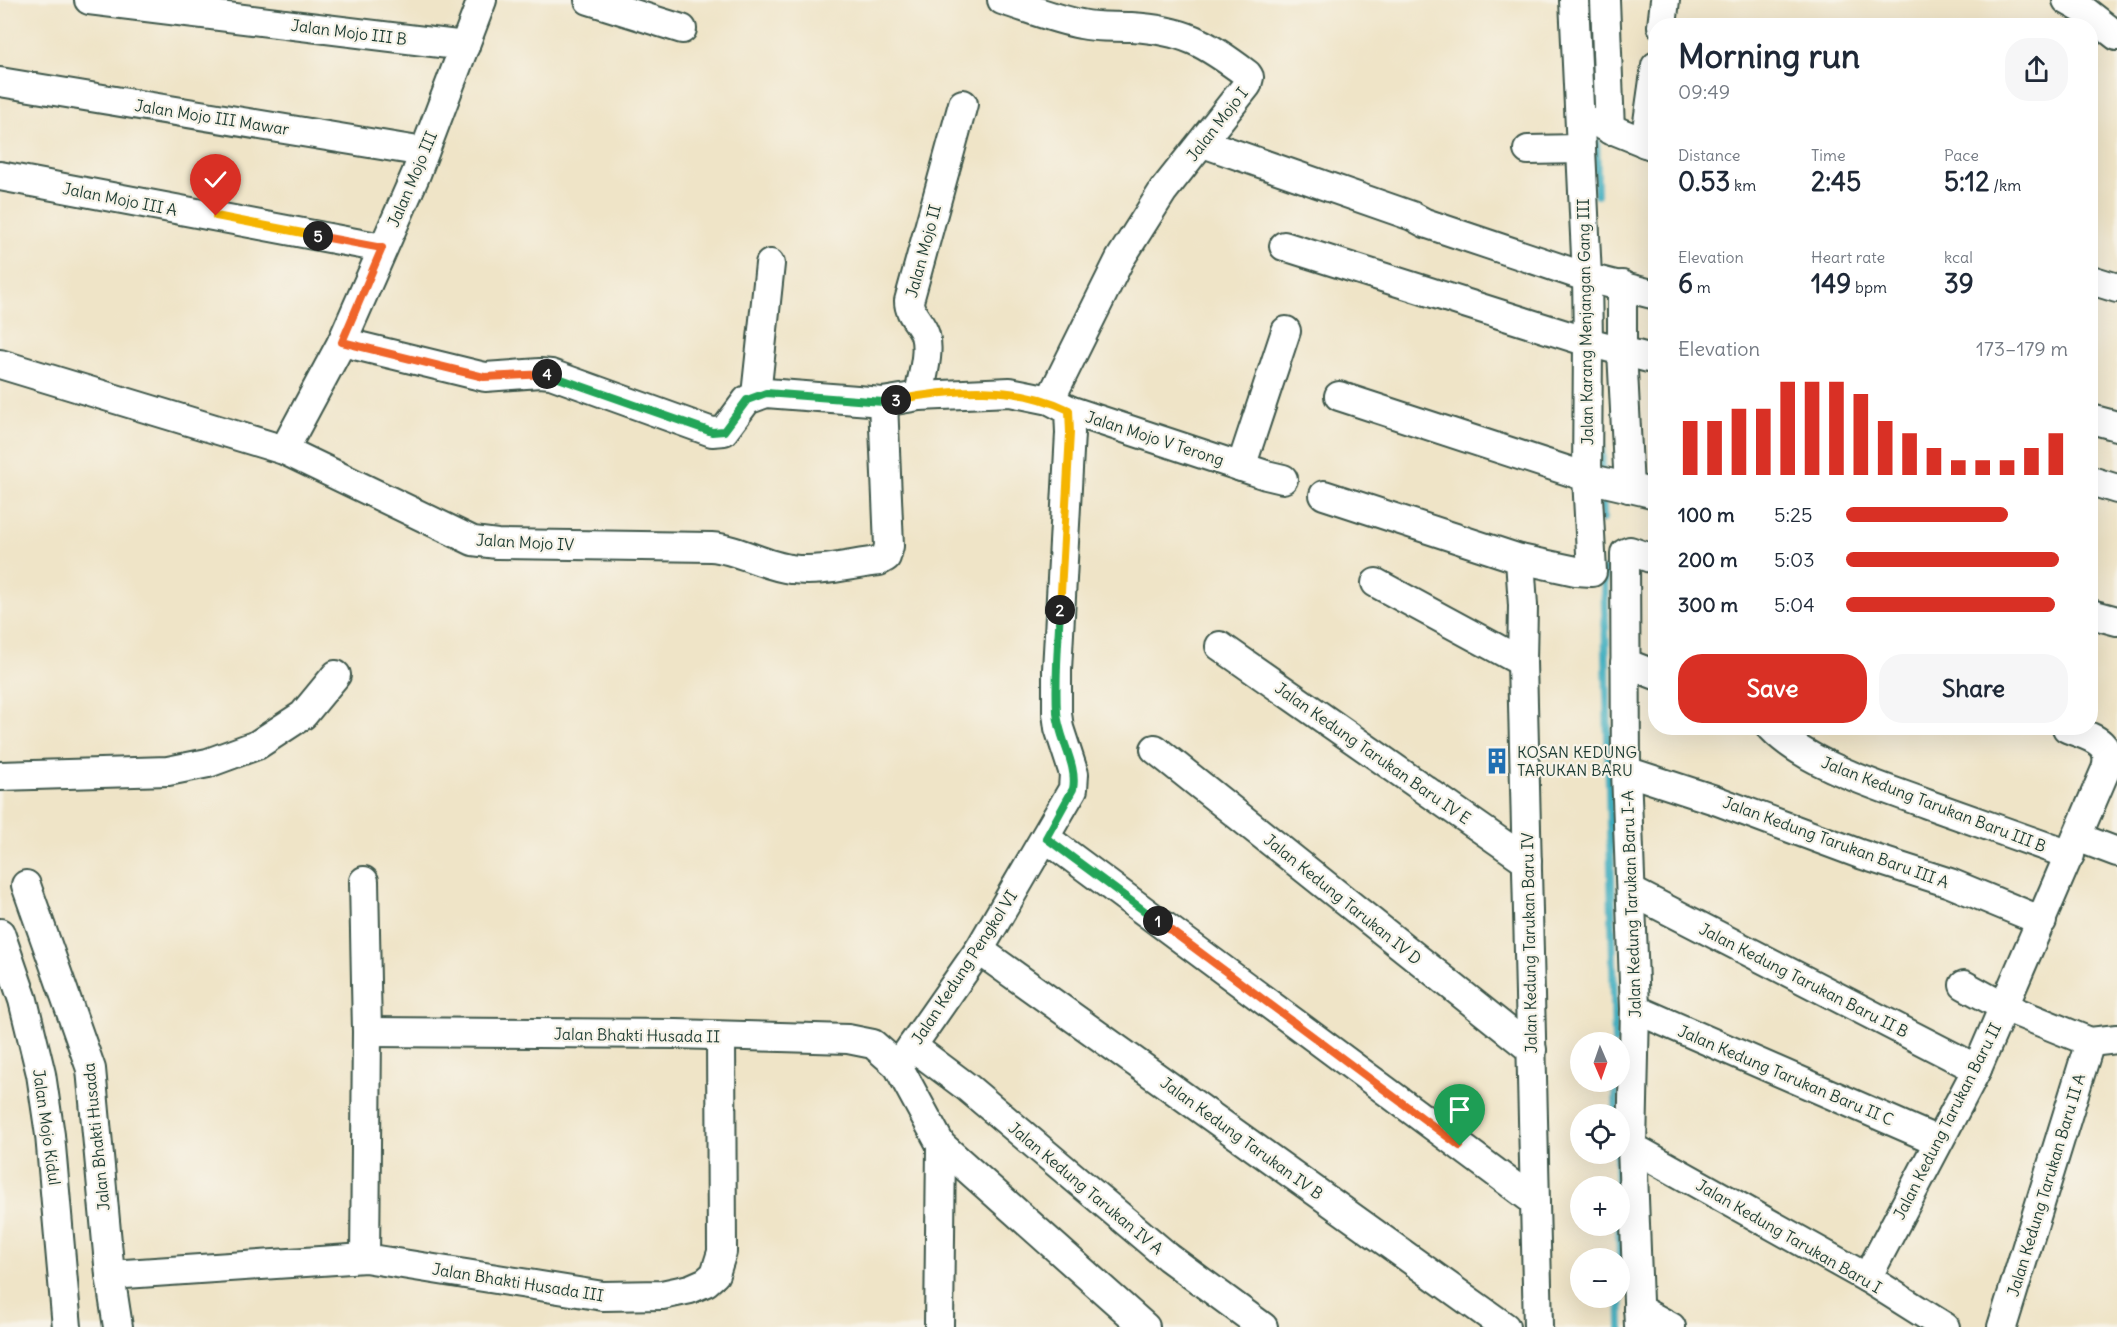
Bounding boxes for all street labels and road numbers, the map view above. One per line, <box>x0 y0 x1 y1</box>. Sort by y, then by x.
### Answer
street label: Jalan Mojo III B <box>290 15 408 49</box>
street label: Jalan Mojo I <box>1182 83 1252 165</box>
street label: Jalan Mojo III Mawar <box>133 95 291 139</box>
street label: Jalan Mojo III <box>383 128 441 230</box>
street label: Jalan Mojo III A <box>61 178 179 220</box>
street label: Jalan Karang Menjangan Gang III <box>1573 198 1597 446</box>
street label: Jalan Mojo II <box>901 202 945 300</box>
street label: Jalan Mojo V Terong <box>1083 406 1227 470</box>
street label: Jalan Mojo IV <box>475 529 575 555</box>
street label: Jalan Kedung Tarukan Baru IV E <box>1271 678 1475 828</box>
street label: Jalan Kedung Tarukan Baru III B <box>1819 752 2049 856</box>
street label: Jalan Kedung Tarukan Baru I-A <box>1617 790 1645 1018</box>
street label: Jalan Kedung Tarukan Baru III A <box>1720 792 1952 892</box>
street label: Jalan Kedung Tarukan IV D <box>1260 829 1426 969</box>
street label: Jalan Kedung Tarukan Baru IV <box>1517 832 1541 1054</box>
street label: Jalan Kedung Pengkol VI <box>907 886 1021 1048</box>
street label: Jalan Kedung Tarukan Baru II B <box>1696 918 1912 1042</box>
street label: Jalan Kedung Tarukan Baru II <box>1889 1019 2005 1223</box>
street label: Jalan Kedung Tarukan Baru II C <box>1675 1020 1897 1130</box>
street label: Jalan Bhakti Husada II <box>554 1024 720 1046</box>
street label: Jalan Bhakti Husada <box>78 1062 114 1212</box>
street label: Jalan Mojo Kidul <box>29 1068 65 1186</box>
street label: Jalan Kedung Tarukan Baru II A <box>2003 1071 2089 1299</box>
street label: Jalan Kedung Tarukan IV B <box>1157 1072 1327 1204</box>
street label: Jalan Kedung Tarukan IV A <box>1005 1117 1167 1259</box>
street label: Jalan Kedung Tarukan Baru I <box>1693 1175 1885 1297</box>
street label: Jalan Bhakti Husada III <box>431 1259 605 1305</box>

